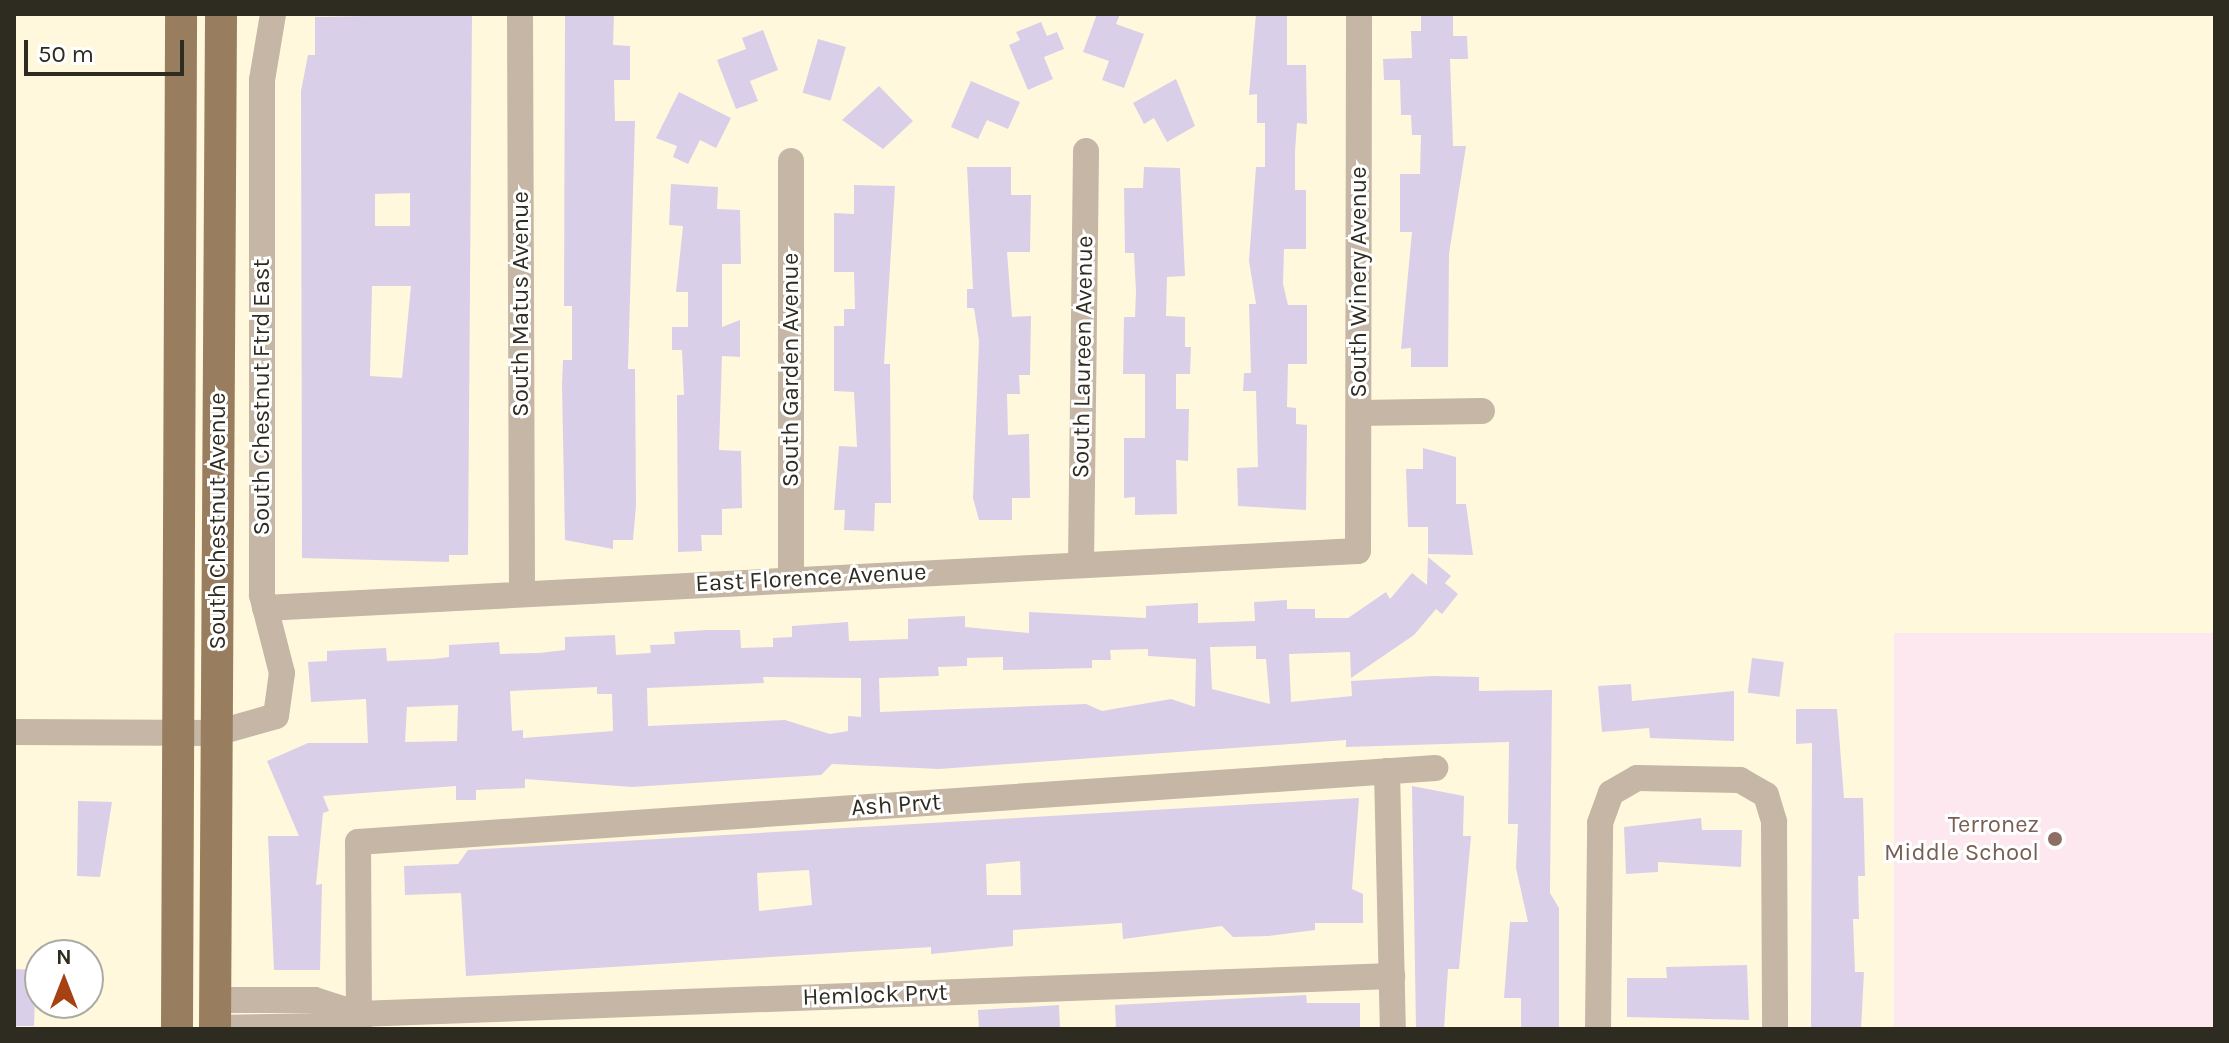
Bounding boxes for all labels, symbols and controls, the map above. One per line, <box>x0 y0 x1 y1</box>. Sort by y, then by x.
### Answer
scale bar <box>28 24 188 74</box>
text: 50 m <box>38 40 94 68</box>
street label: South Winery Avenue <box>1345 166 1373 398</box>
street label: South Matus Avenue <box>507 191 535 417</box>
street label: South Laureen Avenue <box>1066 235 1100 479</box>
street label: South Garden Avenue <box>777 253 805 487</box>
street label: South Chestnut Ftrd East <box>248 259 276 535</box>
street label: South Chestnut Avenue <box>204 392 232 650</box>
street label: East Florence Avenue <box>695 558 927 598</box>
street label: Ash Prvt <box>850 788 942 822</box>
place label: Terronez Middle School <box>1884 811 2039 867</box>
marker: Terronez Middle School <box>2046 830 2064 848</box>
north arrow <box>24 939 104 1019</box>
text: N <box>56 944 72 970</box>
street label: Hemlock Prvt <box>802 978 948 1012</box>

